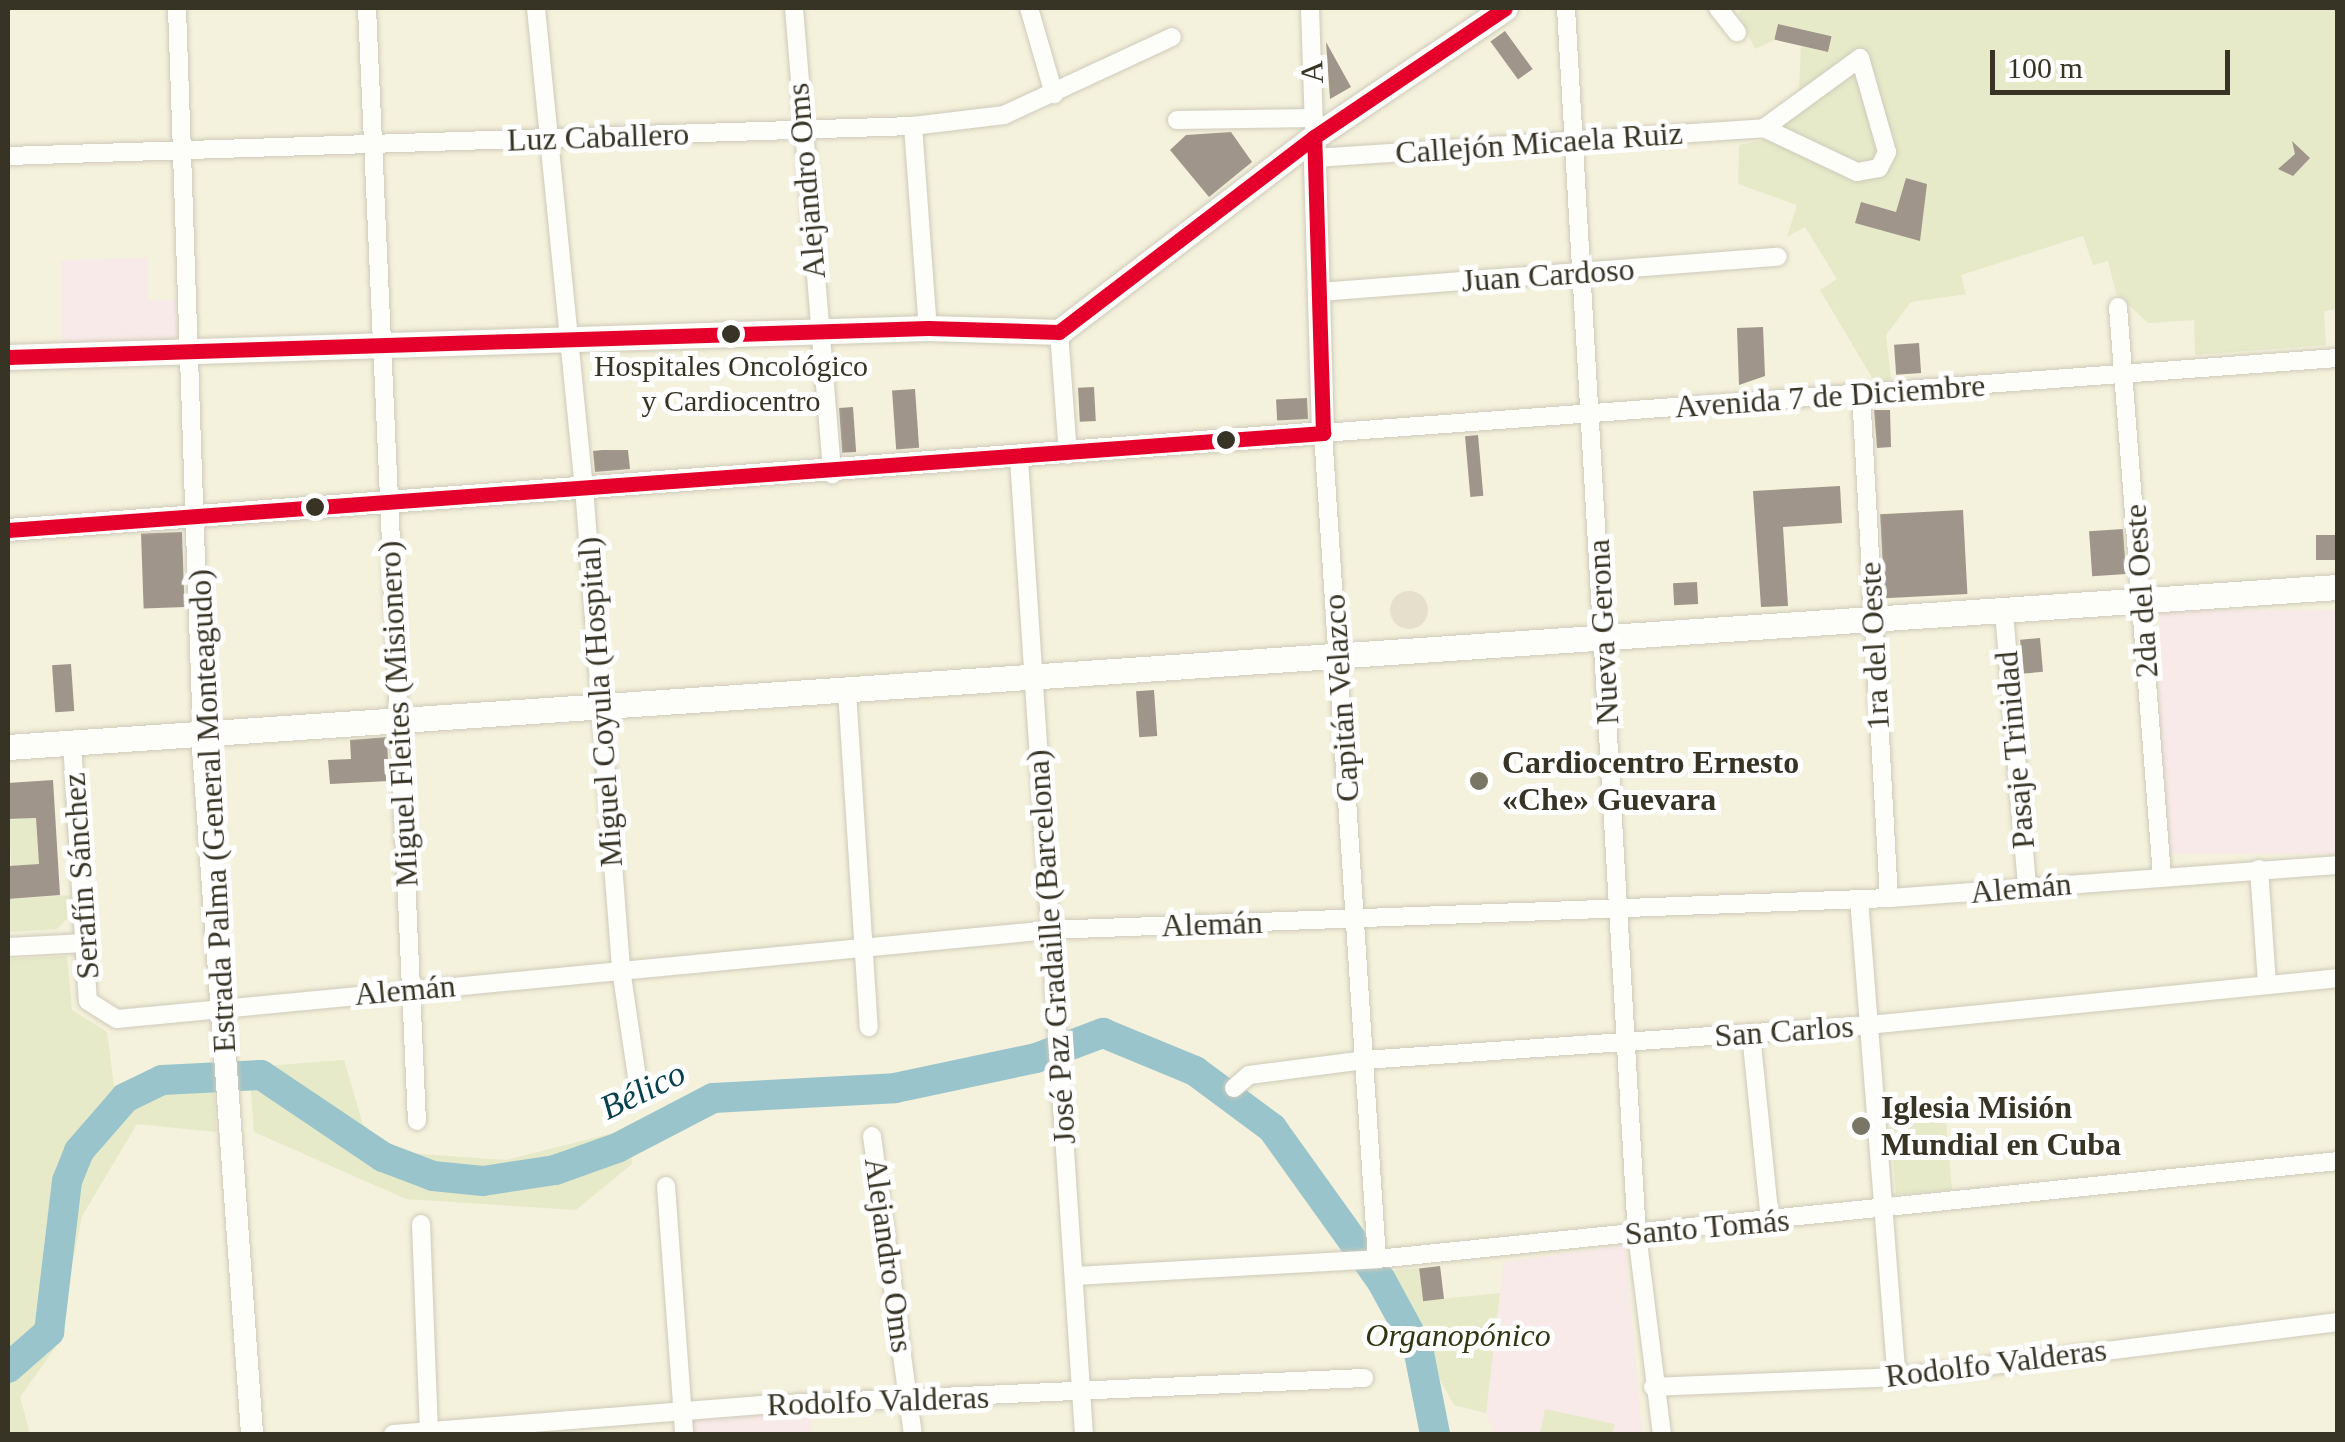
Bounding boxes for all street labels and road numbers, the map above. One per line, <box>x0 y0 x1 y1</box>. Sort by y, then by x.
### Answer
street label: A <box>1292 60 1332 84</box>
street label: Alejandro Oms <box>778 81 834 281</box>
street label: Callejón Micaela Ruiz <box>1394 114 1684 172</box>
street label: Luz Caballero <box>506 115 690 159</box>
street label: Juan Cardoso <box>1460 250 1636 300</box>
street label: Avenida 7 de Diciembre <box>1673 366 1987 426</box>
street label: 2da del Oeste <box>2116 503 2166 679</box>
street label: Miguel Coyula (Hospital) <box>569 536 631 868</box>
street label: Nueva Gerona <box>1579 538 1627 726</box>
street label: Miguel Fleites (Misionero) <box>370 540 426 888</box>
street label: 1ra del Oeste <box>1850 561 1898 731</box>
street label: Estrada Palma (General Monteagudo) <box>180 568 244 1054</box>
street label: Capitán Velazco <box>1315 593 1367 803</box>
street label: Pasaje Trinidad <box>1987 649 2043 851</box>
street label: José Paz Gradaille (Barcelona) <box>1018 748 1084 1146</box>
street label: Serafín Sánchez <box>55 771 107 981</box>
street label: Alemán <box>1969 864 2073 912</box>
street label: Alemán <box>1161 903 1263 945</box>
street label: Alemán <box>353 966 457 1014</box>
street label: San Carlos <box>1713 1007 1855 1055</box>
street label: Alejandro Oms <box>856 1155 922 1355</box>
street label: Santo Tomás <box>1623 1201 1791 1253</box>
street label: Rodolfo Valderas <box>1883 1330 2109 1396</box>
street label: Rodolfo Valderas <box>766 1378 990 1424</box>

